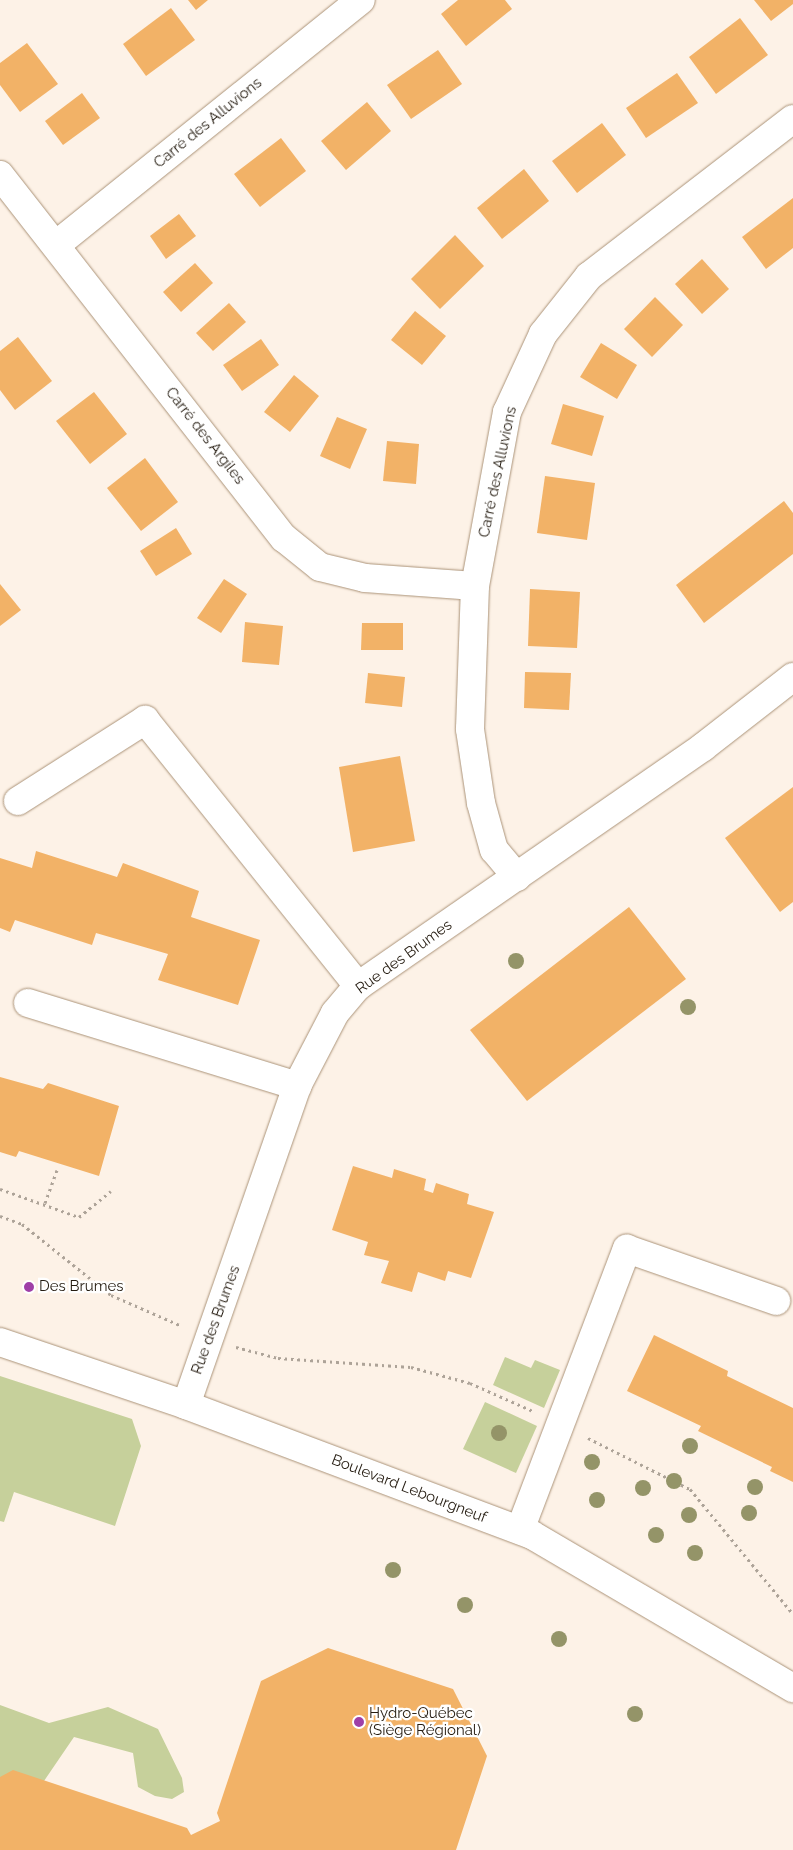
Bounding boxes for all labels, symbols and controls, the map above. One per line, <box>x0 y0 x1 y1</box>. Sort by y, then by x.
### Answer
street label: Carré des Alluvions <box>150 74 266 172</box>
street label: Carré des Argiles <box>161 384 249 488</box>
street label: Carré des Alluvions <box>475 405 521 539</box>
street label: Rue des Brumes <box>352 916 456 998</box>
street label: Rue des Brumes <box>188 1263 244 1377</box>
place label: Des Brumes <box>39 1278 124 1296</box>
marker: Des Brumes <box>23 1281 35 1293</box>
street label: Boulevard Lebourgneuf <box>329 1451 489 1527</box>
place label: Hydro-Québec (Siège Régional) <box>369 1704 481 1739</box>
marker: Hydro-Québec (Siège Régional) <box>353 1716 365 1728</box>

